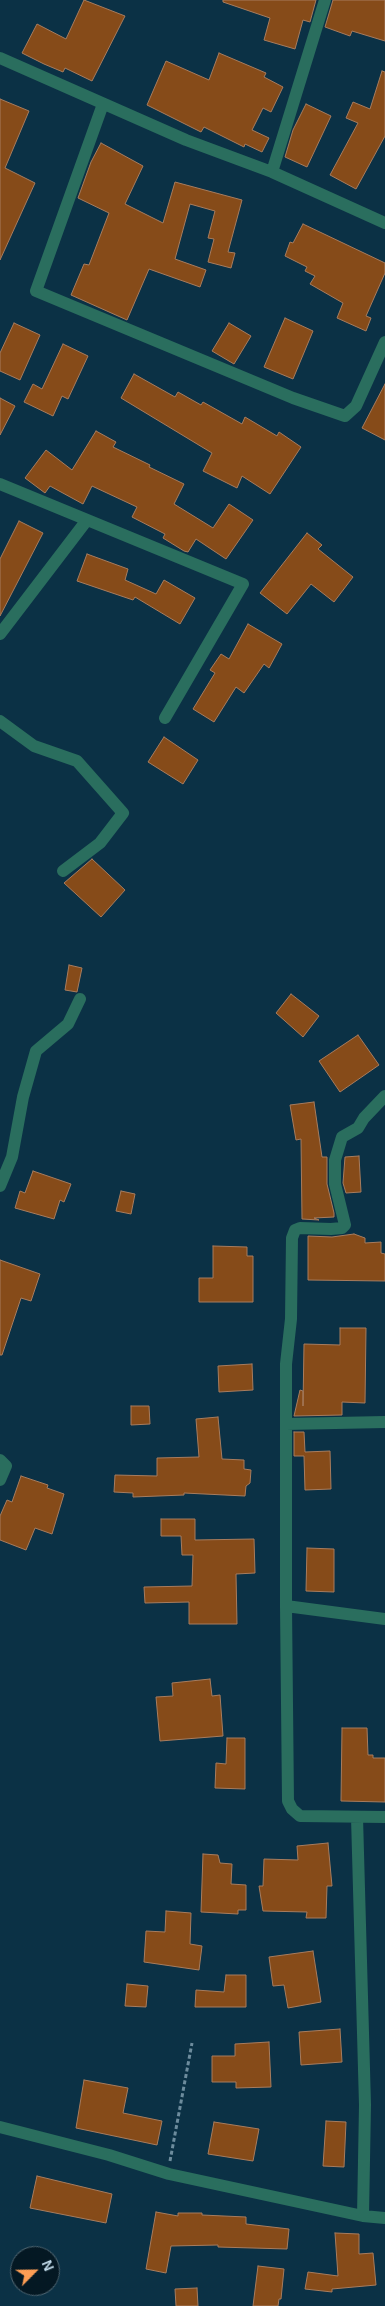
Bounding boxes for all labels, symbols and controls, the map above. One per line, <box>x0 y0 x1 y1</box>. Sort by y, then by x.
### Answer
north arrow <box>10 2246 60 2296</box>
text: N <box>39 2258 57 2273</box>

